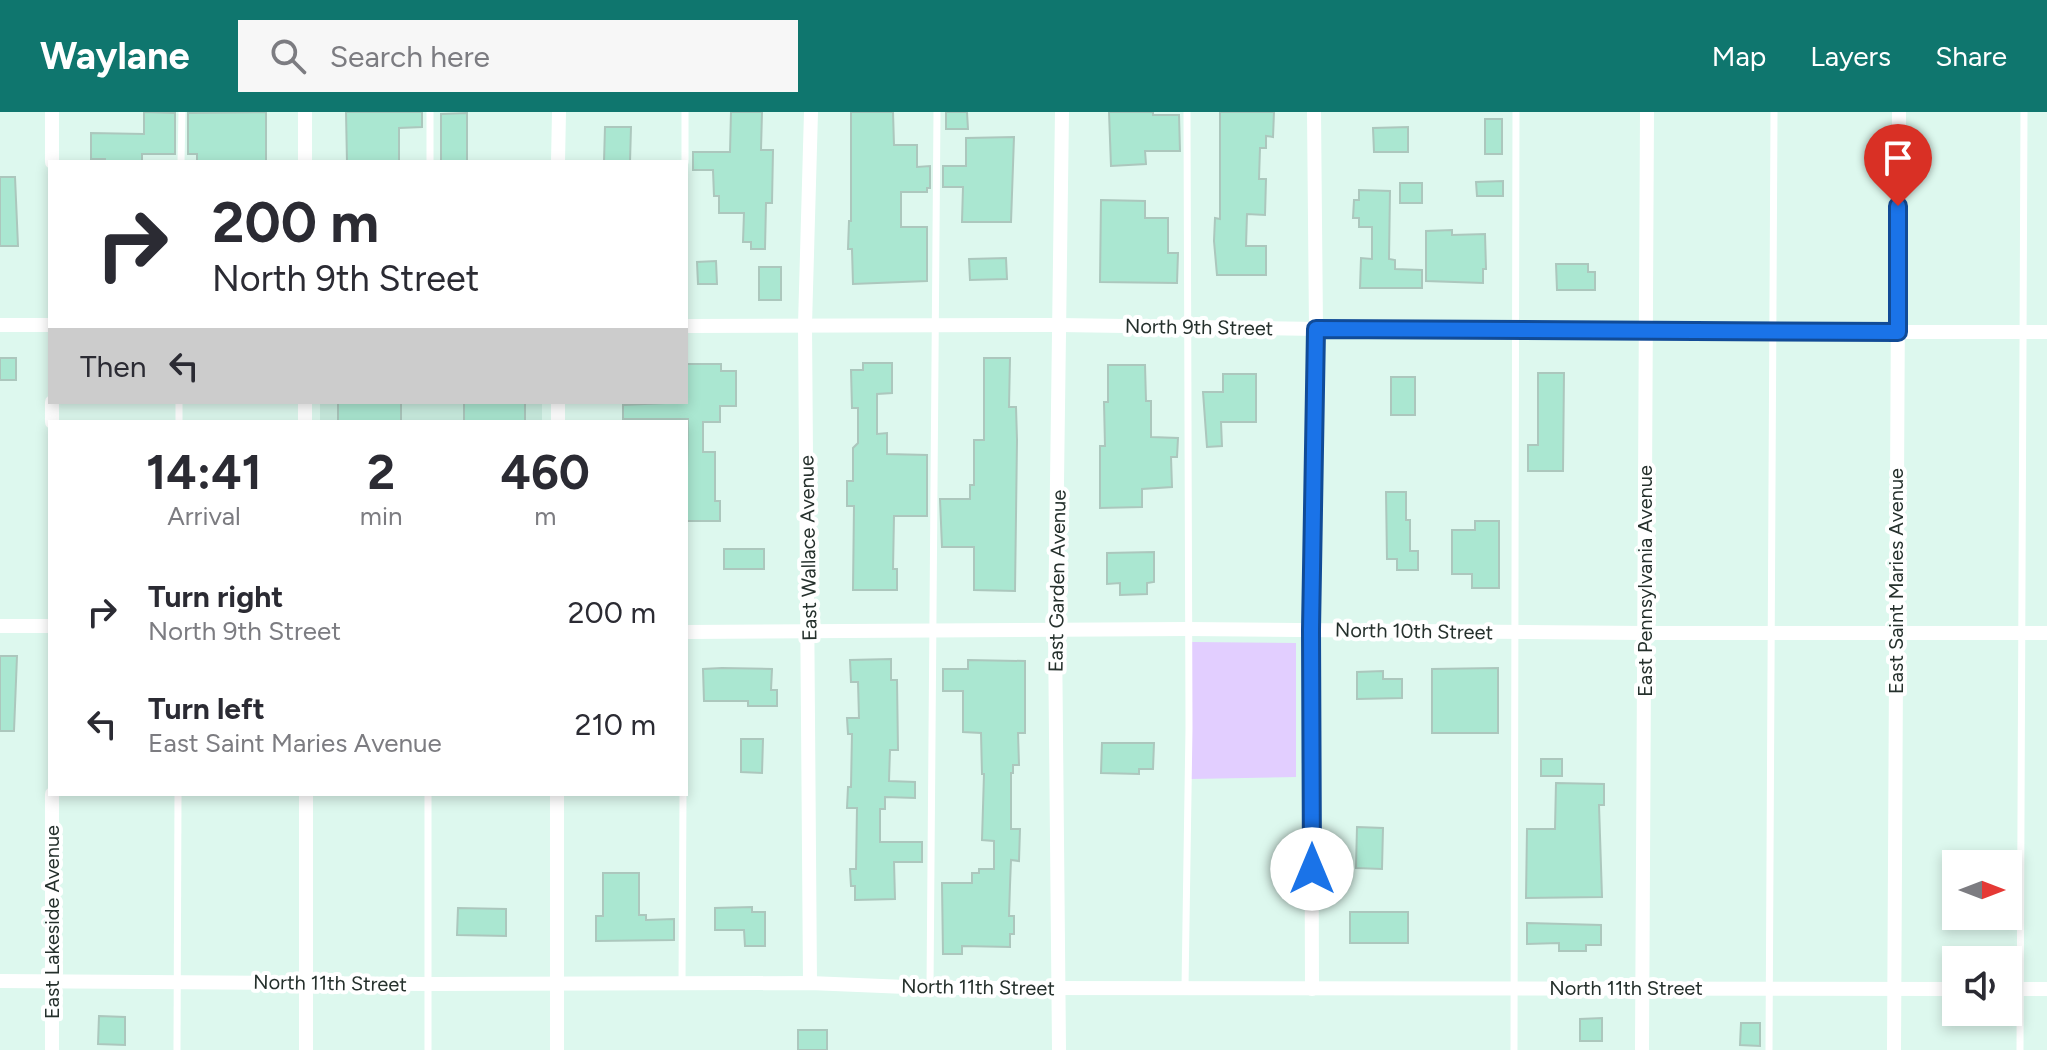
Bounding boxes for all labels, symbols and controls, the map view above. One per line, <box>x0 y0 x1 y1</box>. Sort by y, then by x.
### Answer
search box <box>238 20 798 92</box>
text: Waylane <box>40 33 190 79</box>
icon: search <box>266 34 310 78</box>
text: Search here <box>330 38 490 75</box>
text: Map <box>1712 39 1766 73</box>
text: Layers <box>1810 39 1891 73</box>
text: Share <box>1935 39 2007 73</box>
pin <box>1864 124 1932 206</box>
icon: arrive <box>1876 136 1920 180</box>
text: 200 m <box>212 189 379 256</box>
icon: right <box>80 192 184 296</box>
text: North 9th Street <box>212 257 479 300</box>
street label: North 9th Street <box>1125 314 1273 340</box>
icon: left <box>162 344 206 388</box>
text: Then <box>80 348 146 385</box>
text: 14:41 <box>146 443 262 501</box>
text: 2 <box>367 443 395 501</box>
text: 460 <box>501 443 590 501</box>
street label: East Wallace Avenue <box>794 455 822 641</box>
street label: East Pennsylvania Avenue <box>1633 465 1657 697</box>
street label: East Saint Maries Avenue <box>1884 468 1908 694</box>
street label: East Garden Avenue <box>1043 490 1071 672</box>
text: Arrival <box>167 500 241 532</box>
text: min <box>360 500 403 532</box>
text: m <box>534 500 556 532</box>
text: Turn right <box>148 578 283 615</box>
icon: right <box>80 590 124 634</box>
text: 200 m <box>568 594 656 631</box>
text: North 9th Street <box>148 615 341 647</box>
street label: North 10th Street <box>1335 618 1493 644</box>
text: Turn left <box>148 690 265 727</box>
icon: left <box>80 702 124 746</box>
text: 210 m <box>575 706 656 743</box>
text: East Saint Maries Avenue <box>148 727 442 759</box>
street label: East Lakeside Avenue <box>40 825 64 1019</box>
position arrow <box>1270 827 1354 911</box>
north arrow <box>1942 850 2022 930</box>
map controls <box>1942 850 2022 1026</box>
button: sound <box>1942 946 2022 1026</box>
street label: North 11th Street <box>253 970 407 996</box>
street label: North 11th Street <box>901 974 1055 1000</box>
street label: North 11th Street <box>1549 976 1703 1000</box>

